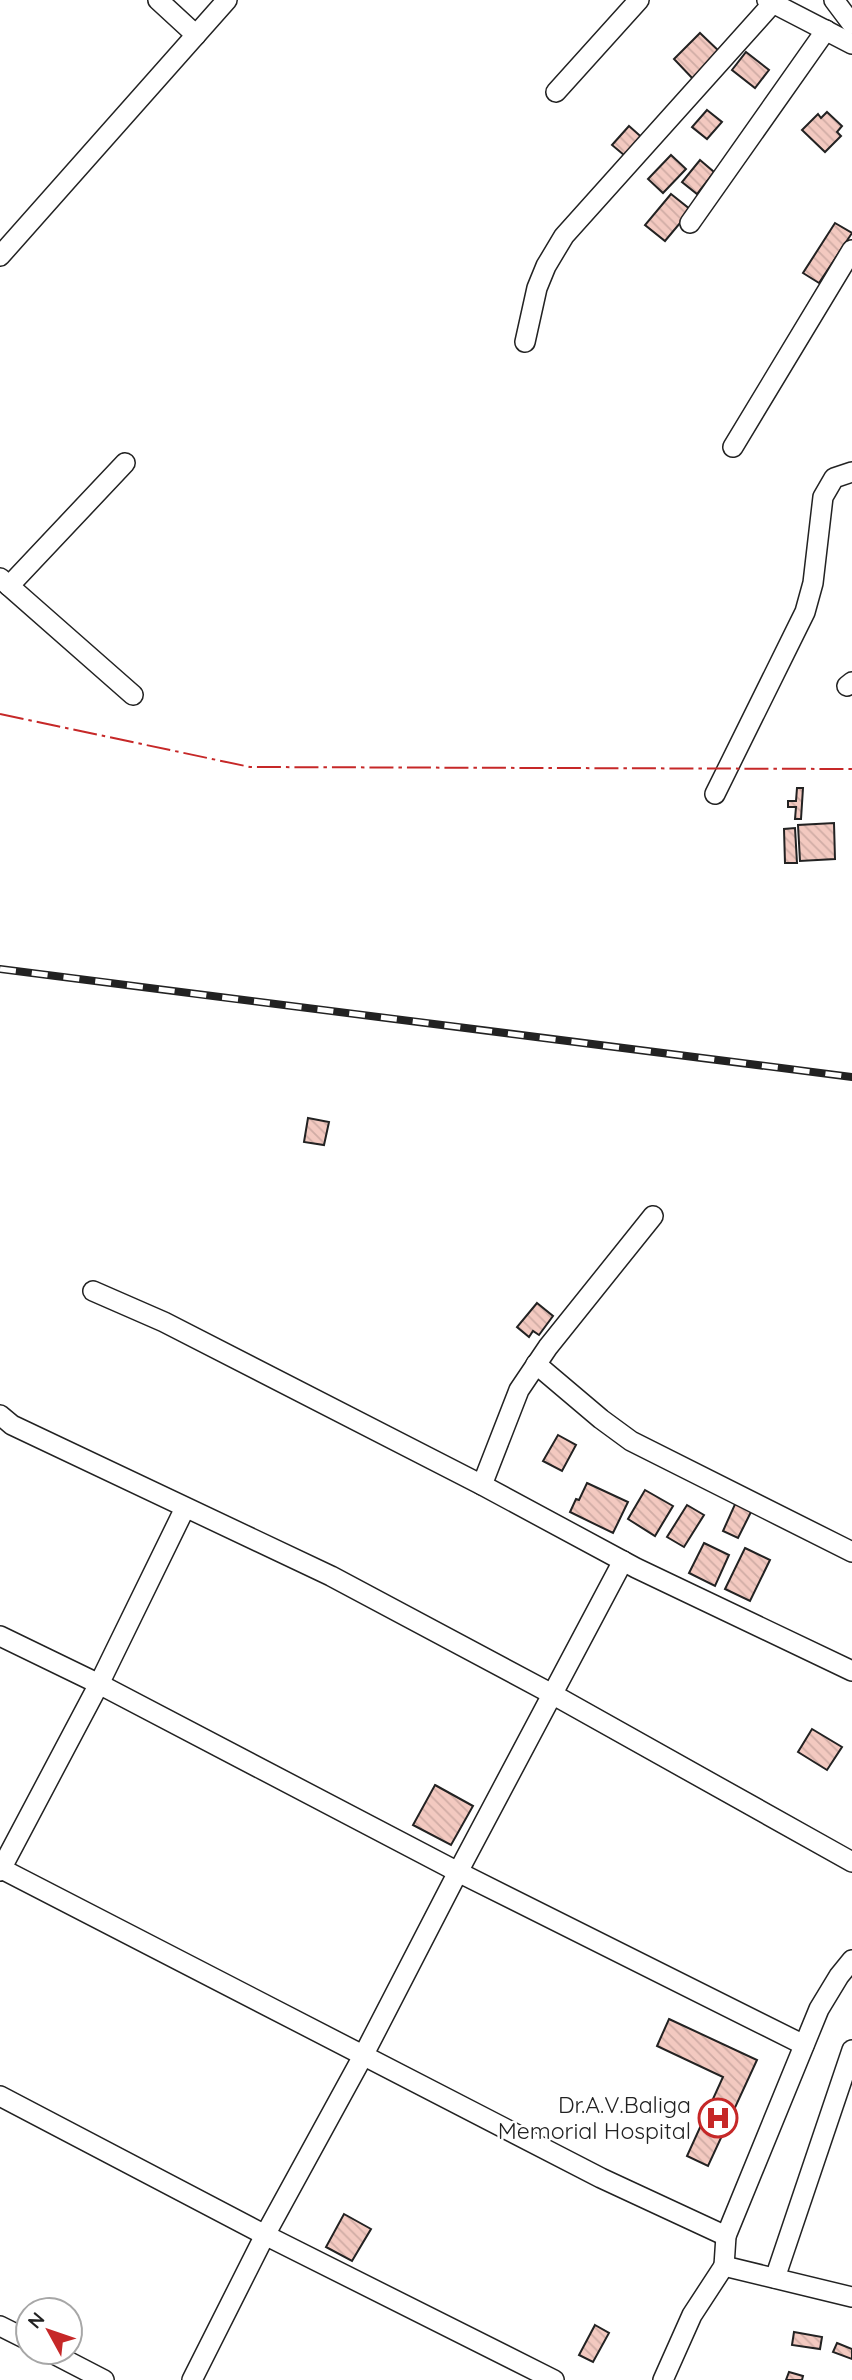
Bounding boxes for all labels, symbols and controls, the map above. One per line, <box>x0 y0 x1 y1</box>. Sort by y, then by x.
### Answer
place label: Dr.A.V.Baliga Memorial Hospital <box>498 2090 691 2145</box>
hospital icon: Dr.A.V.Baliga Memorial Hospital <box>697 2097 739 2139</box>
north arrow <box>14 2296 84 2366</box>
text: N <box>22 2307 50 2333</box>

